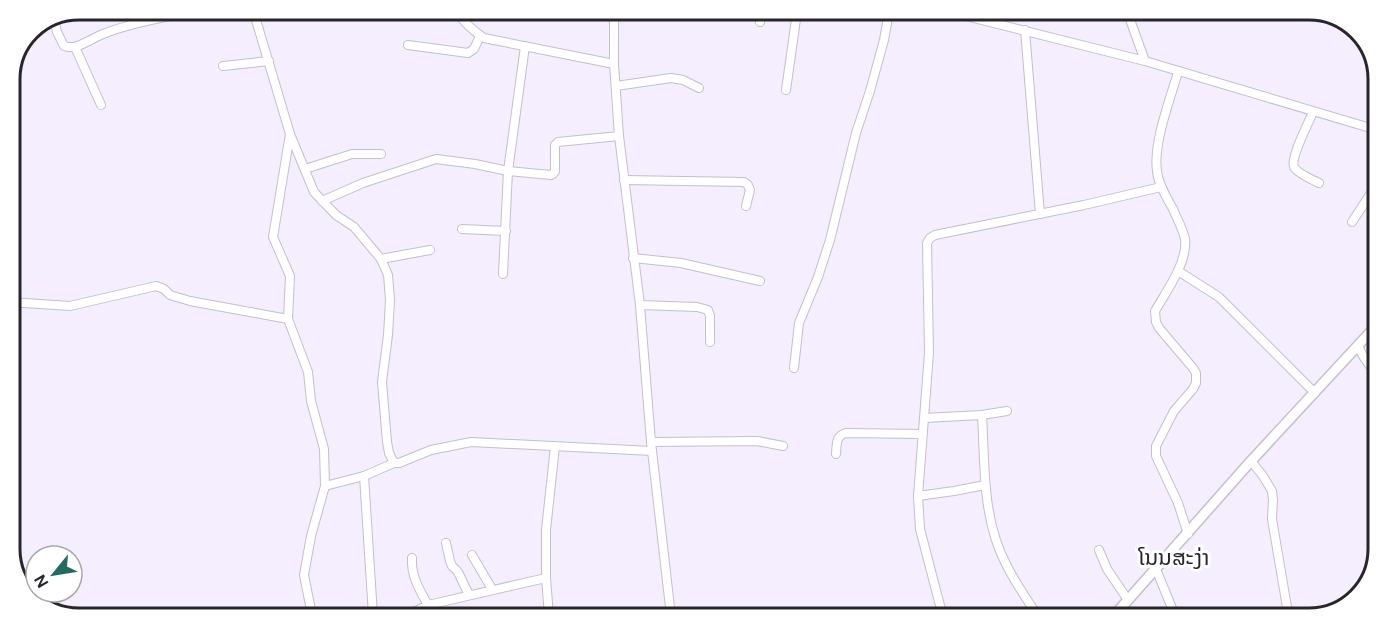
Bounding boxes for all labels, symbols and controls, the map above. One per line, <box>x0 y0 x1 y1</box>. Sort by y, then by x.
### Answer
district label: ໂນນສະງ່າ <box>1138 543 1209 572</box>
north arrow <box>24 544 84 604</box>
text: N <box>29 571 53 592</box>

